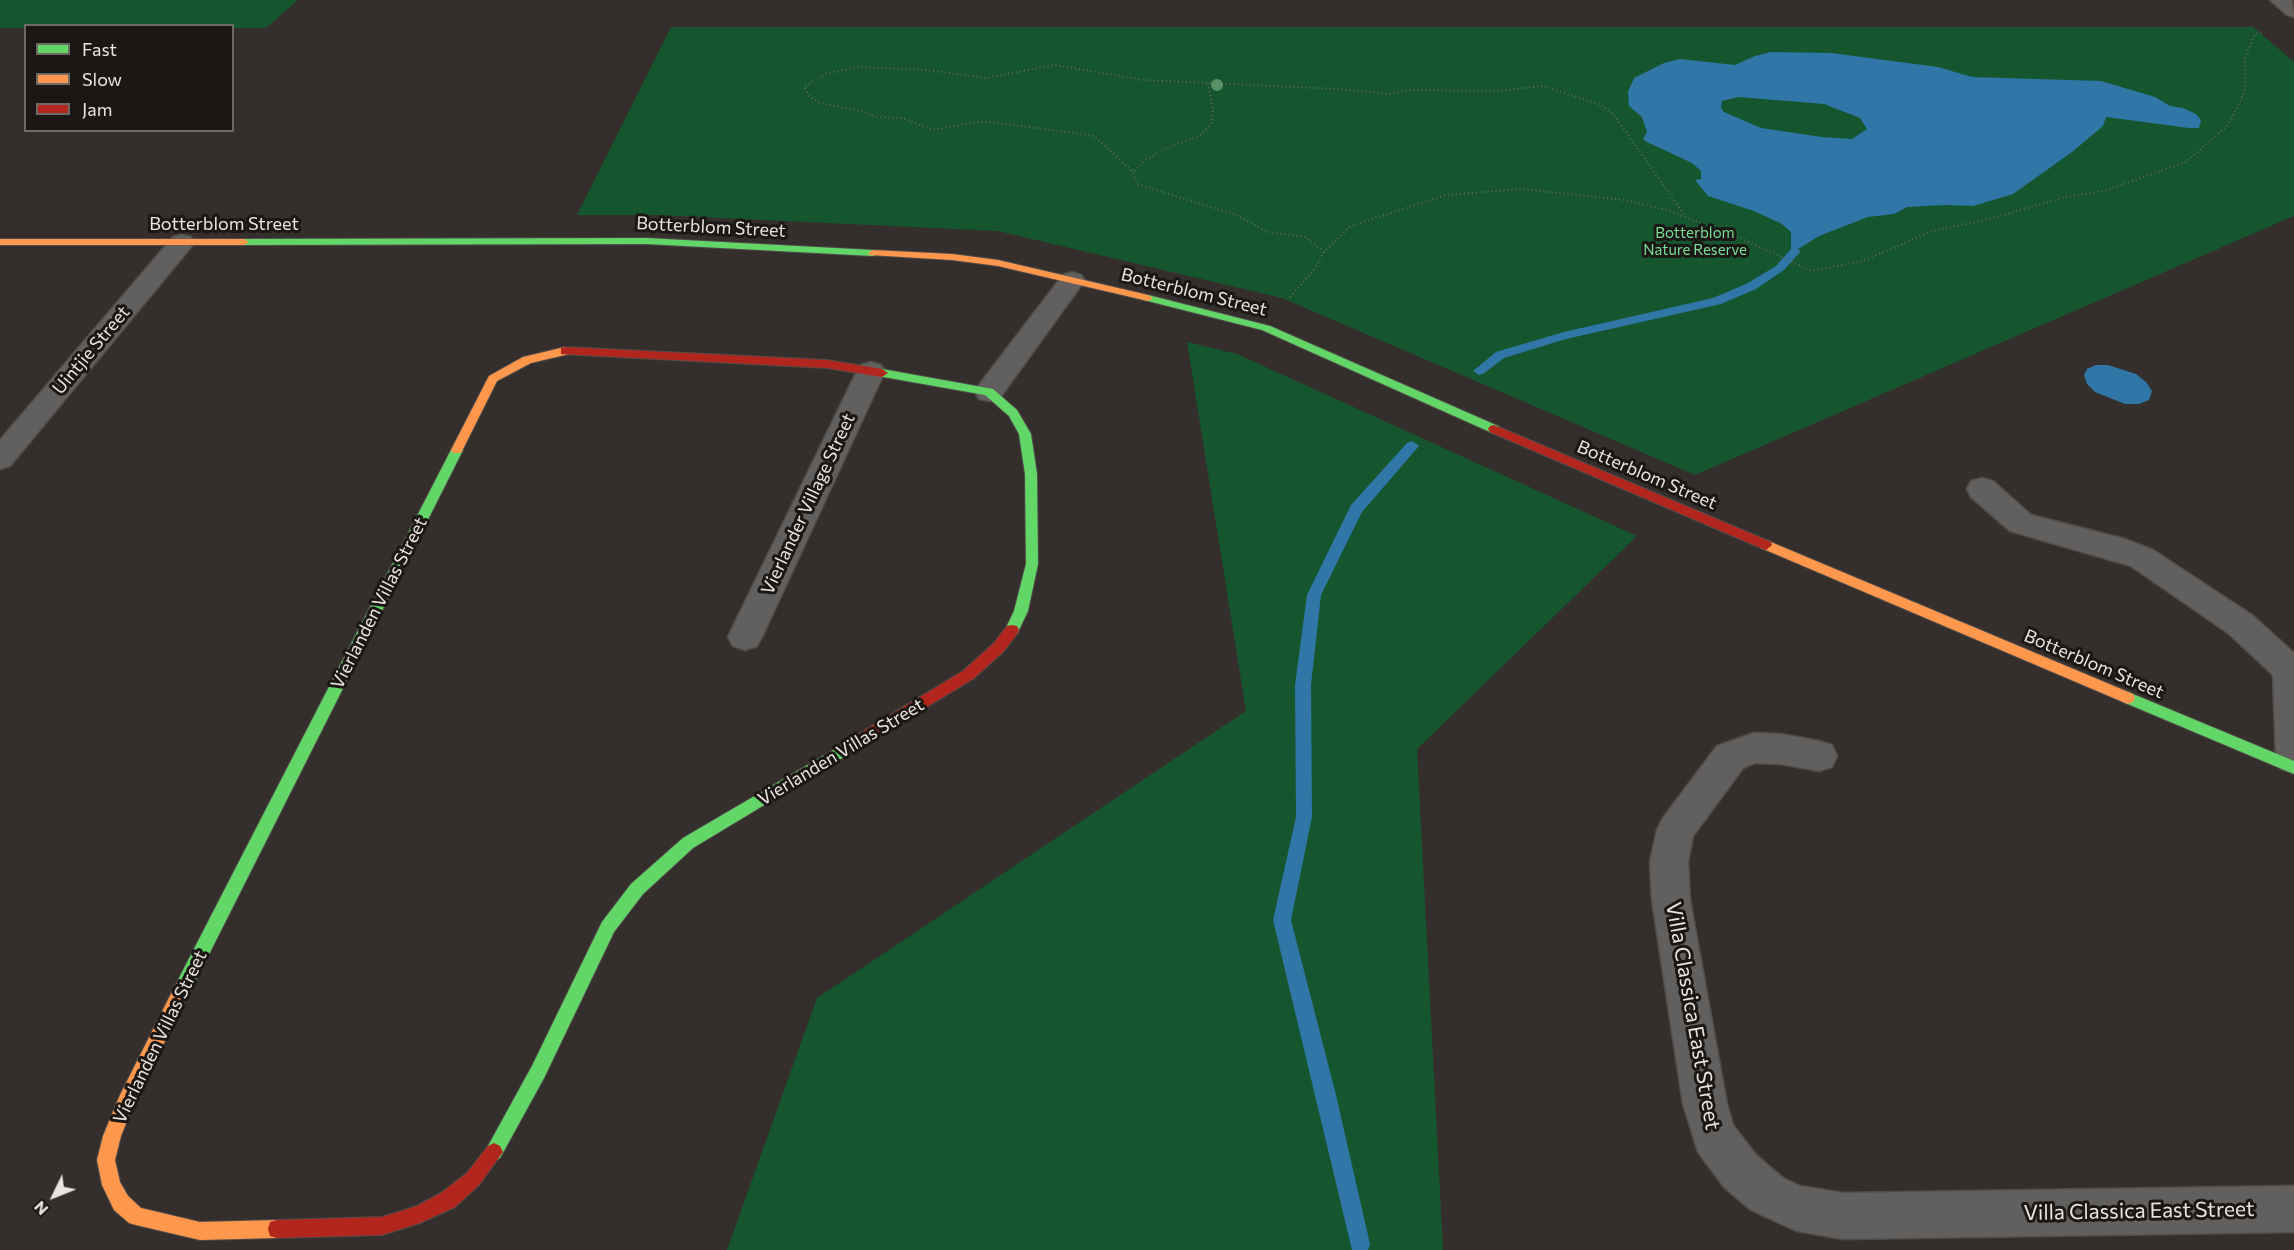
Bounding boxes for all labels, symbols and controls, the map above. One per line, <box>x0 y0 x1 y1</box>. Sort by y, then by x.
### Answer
legend <box>24 24 234 132</box>
text: Fast <box>82 38 117 60</box>
text: Slow <box>82 68 122 90</box>
text: Jam <box>82 98 112 120</box>
street label: Botterblom Street <box>636 212 786 242</box>
street label: Botterblom Street <box>149 213 299 235</box>
park label: Botterblom Nature Reserve <box>1643 224 1747 259</box>
street label: Botterblom Street <box>1119 263 1269 321</box>
street label: Uintjie Street <box>48 301 134 399</box>
street label: Vierlander Village Street <box>756 410 860 598</box>
street label: Botterblom Street <box>1574 436 1720 514</box>
street label: Vierlanden Villas Street <box>326 514 432 692</box>
street label: Botterblom Street <box>2021 625 2167 703</box>
street label: Vierlanden Villas Street <box>754 694 928 810</box>
street label: Villa Classica East Street <box>1661 900 1725 1132</box>
street label: Vierlanden Villas Street <box>109 947 211 1127</box>
north arrow <box>24 1166 84 1226</box>
street label: Villa Classica East Street <box>2023 1196 2255 1226</box>
text: N <box>29 1198 52 1219</box>

